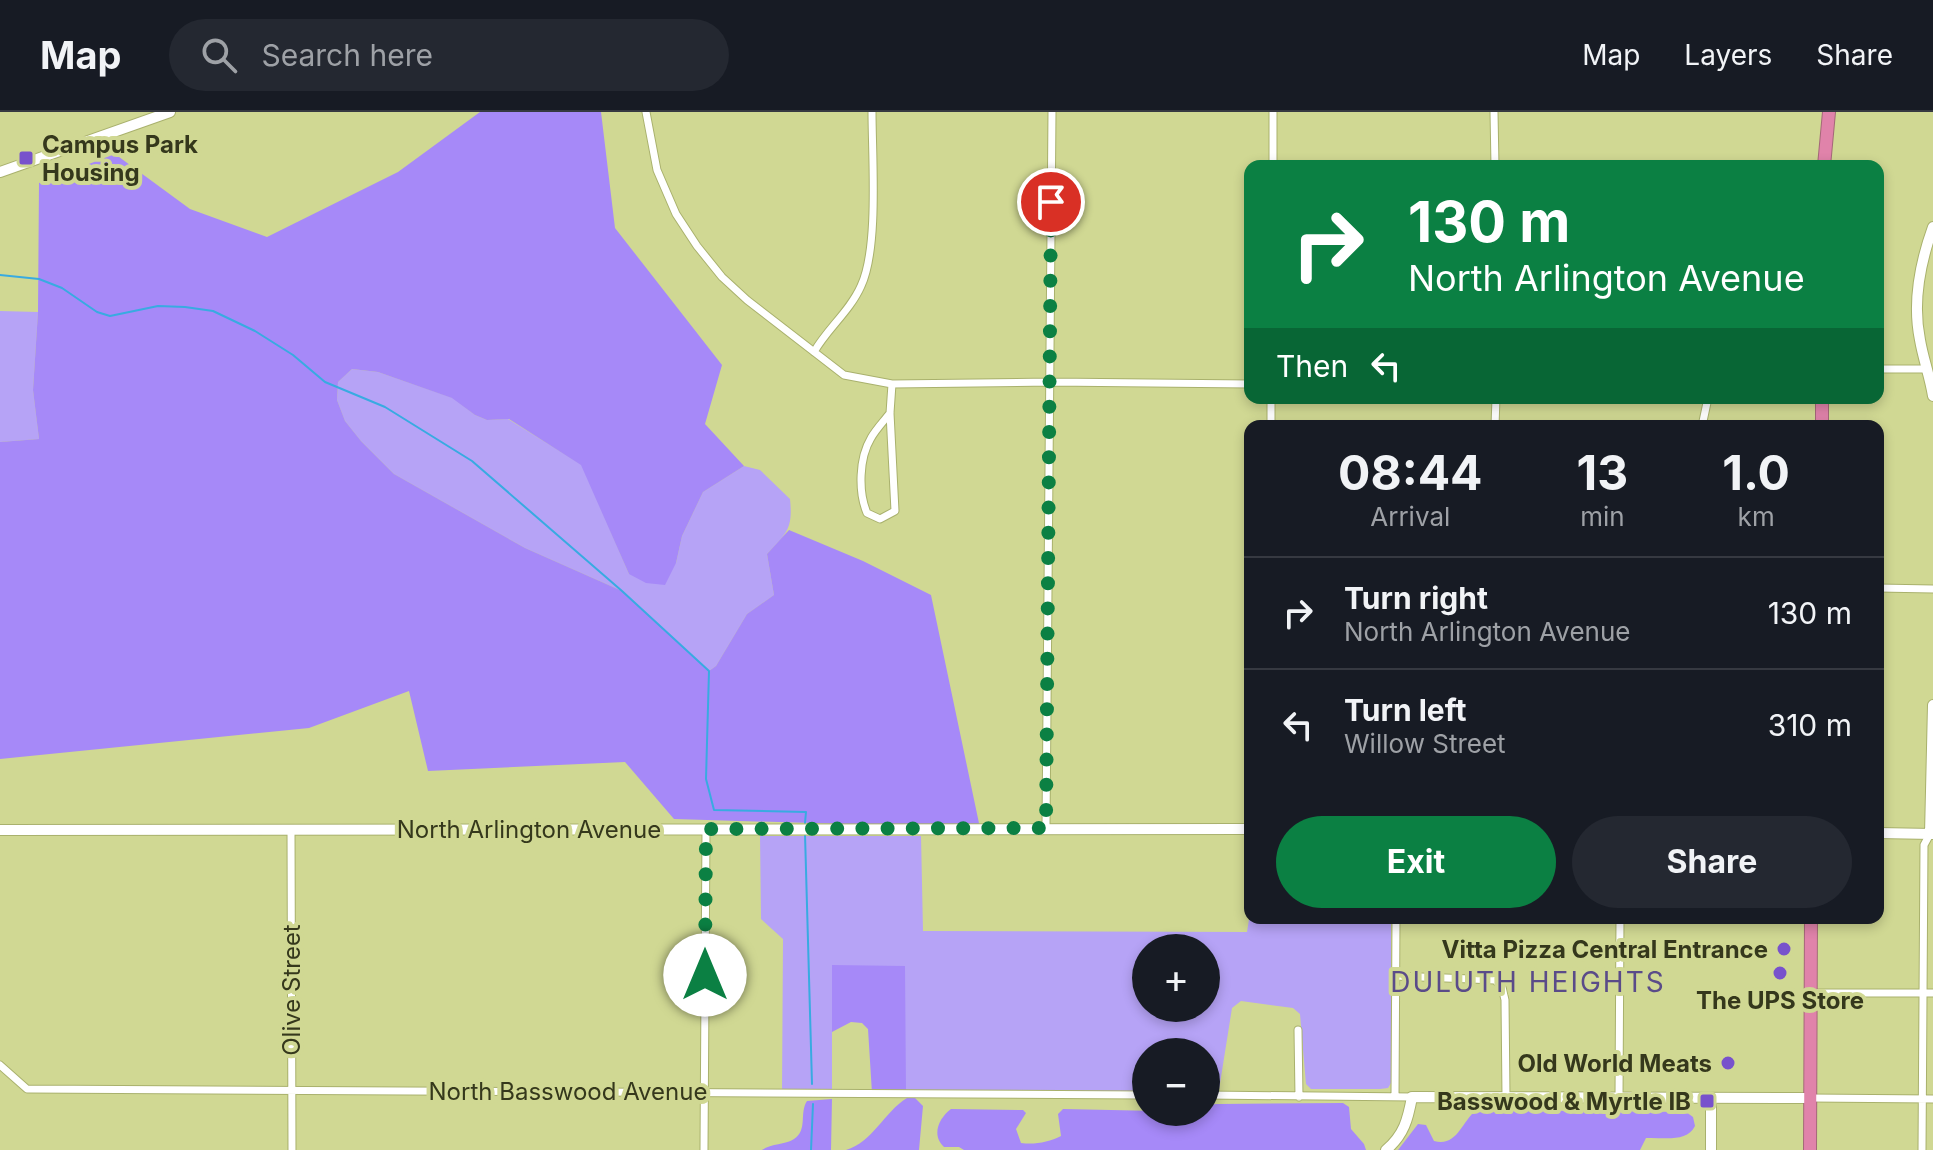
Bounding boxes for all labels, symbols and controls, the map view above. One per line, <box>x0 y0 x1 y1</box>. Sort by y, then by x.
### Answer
search box <box>169 19 729 91</box>
text: Map <box>40 32 121 78</box>
icon: search <box>197 33 241 77</box>
text: Search here <box>261 37 433 73</box>
text: Map <box>1582 38 1640 72</box>
text: Layers <box>1684 38 1772 72</box>
text: Share <box>1816 38 1893 72</box>
place label: Campus Park Housing <box>42 130 198 187</box>
marker: Campus Park Housing <box>17 149 35 167</box>
pin <box>1017 168 1085 236</box>
icon: arrive <box>1029 180 1073 224</box>
text: 130 m <box>1408 188 1570 256</box>
icon: right <box>1276 192 1380 296</box>
text: North Arlington Avenue <box>1408 256 1805 300</box>
icon: left <box>1364 344 1408 388</box>
text: Then <box>1276 348 1348 384</box>
text: 08:44 <box>1338 443 1483 502</box>
text: 13 <box>1577 443 1628 502</box>
text: 1.0 <box>1722 443 1790 502</box>
text: Arrival <box>1370 501 1450 532</box>
text: min <box>1580 501 1625 532</box>
text: km <box>1738 501 1775 532</box>
text: Turn right <box>1344 580 1488 616</box>
icon: right <box>1276 591 1320 635</box>
text: 130 m <box>1768 595 1852 631</box>
text: North Arlington Avenue <box>1344 616 1630 647</box>
text: Turn left <box>1344 692 1466 728</box>
icon: left <box>1276 703 1320 747</box>
text: 310 m <box>1768 707 1852 743</box>
text: Willow Street <box>1344 728 1506 759</box>
street label: North Arlington Avenue <box>397 815 661 844</box>
button: Exit <box>1276 816 1556 908</box>
button: Share <box>1572 816 1852 908</box>
street label: Olive Street <box>277 924 306 1056</box>
position arrow <box>663 933 747 1017</box>
map controls <box>1132 934 1220 1126</box>
button: + <box>1132 934 1220 1022</box>
place label: Vitta Pizza Central Entrance <box>1442 935 1768 964</box>
marker: Vitta Pizza Central Entrance <box>1775 940 1793 958</box>
marker: The UPS Store <box>1771 964 1789 982</box>
district label: DULUTH HEIGHTS <box>1390 965 1666 999</box>
place label: The UPS Store <box>1696 986 1864 1015</box>
button: − <box>1132 1038 1220 1126</box>
place label: Old World Meats <box>1517 1049 1712 1078</box>
marker: Old World Meats <box>1719 1054 1737 1072</box>
street label: North Basswood Avenue <box>429 1077 707 1106</box>
place label: Basswood & Myrtle IB <box>1437 1087 1691 1116</box>
marker: Basswood & Myrtle IB <box>1698 1092 1716 1110</box>

